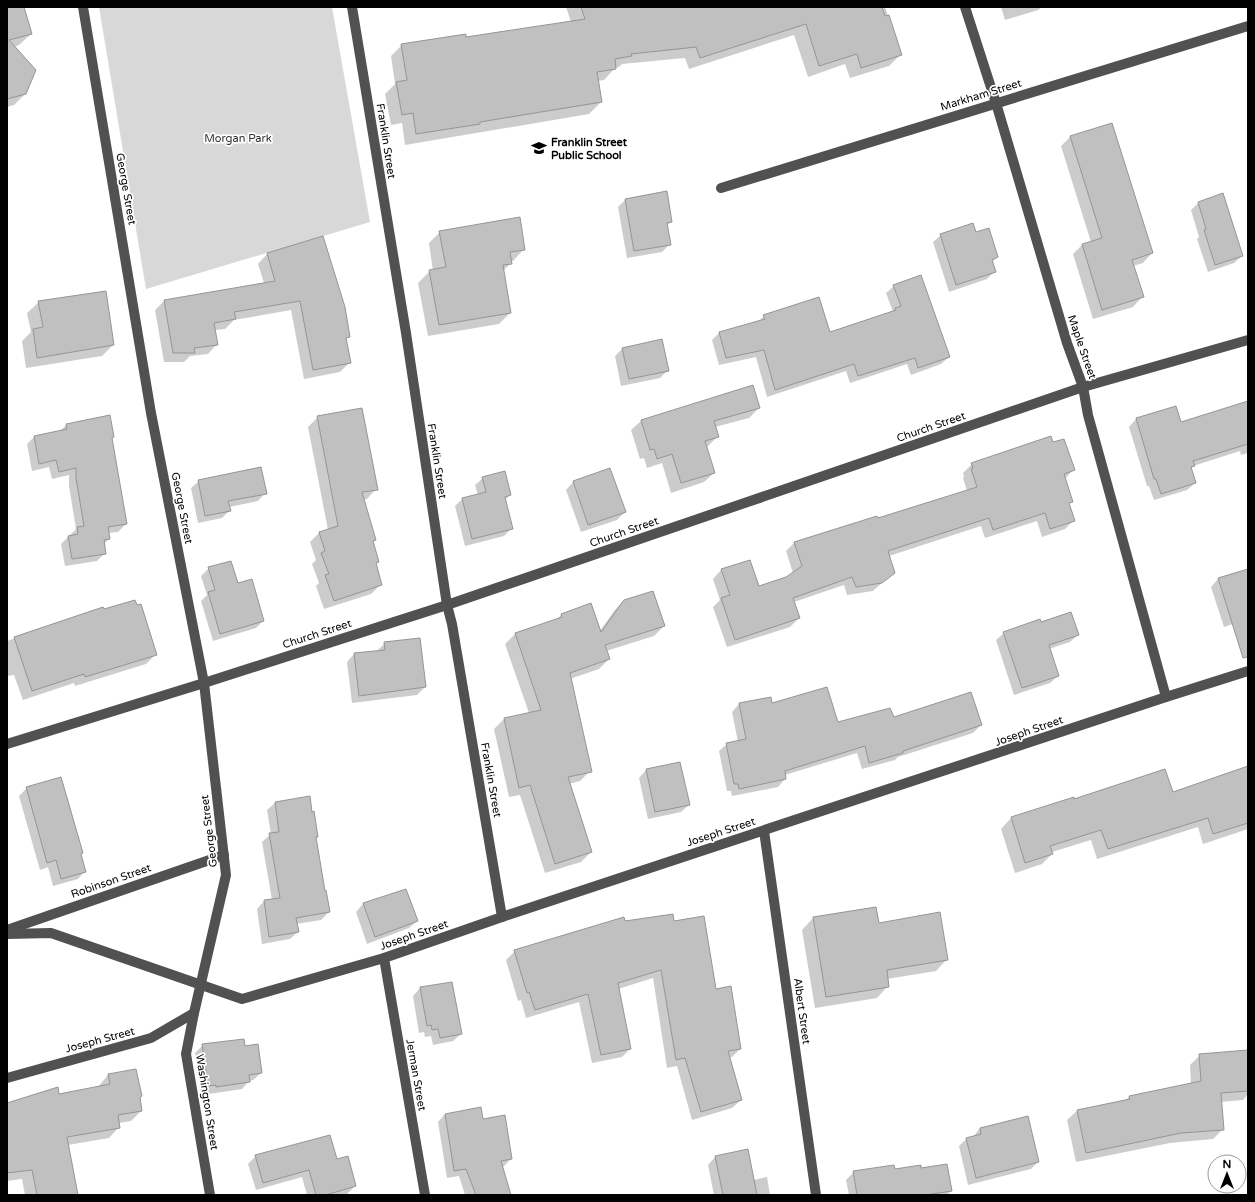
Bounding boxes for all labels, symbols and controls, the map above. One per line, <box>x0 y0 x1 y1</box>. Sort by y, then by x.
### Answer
street label: Markham Street <box>939 76 1023 114</box>
street label: Franklin Street <box>374 102 398 180</box>
park label: Morgan Park <box>204 132 272 145</box>
place label: Franklin Street Public School <box>551 136 628 162</box>
school or university icon: Franklin Street Public School <box>530 139 548 157</box>
street label: George Street <box>113 152 139 226</box>
street label: Maple Street <box>1065 313 1099 381</box>
street label: Church Street <box>895 409 967 445</box>
street label: Franklin Street <box>425 422 449 500</box>
street label: George Street <box>169 471 195 545</box>
street label: Church Street <box>588 514 660 550</box>
street label: Church Street <box>281 617 353 651</box>
street label: Joseph Street <box>993 713 1065 749</box>
street label: Franklin Street <box>478 741 504 819</box>
street label: George Street <box>198 794 220 868</box>
street label: Joseph Street <box>685 815 757 849</box>
street label: Robinson Street <box>69 861 153 901</box>
street label: Joseph Street <box>378 917 450 953</box>
street label: Albert Street <box>791 977 813 1045</box>
street label: Joseph Street <box>64 1024 136 1056</box>
street label: Jerman Street <box>403 1038 429 1112</box>
street label: Washington Street <box>193 1053 221 1151</box>
north arrow <box>1207 1154 1247 1194</box>
text: N <box>1223 1158 1231 1171</box>

